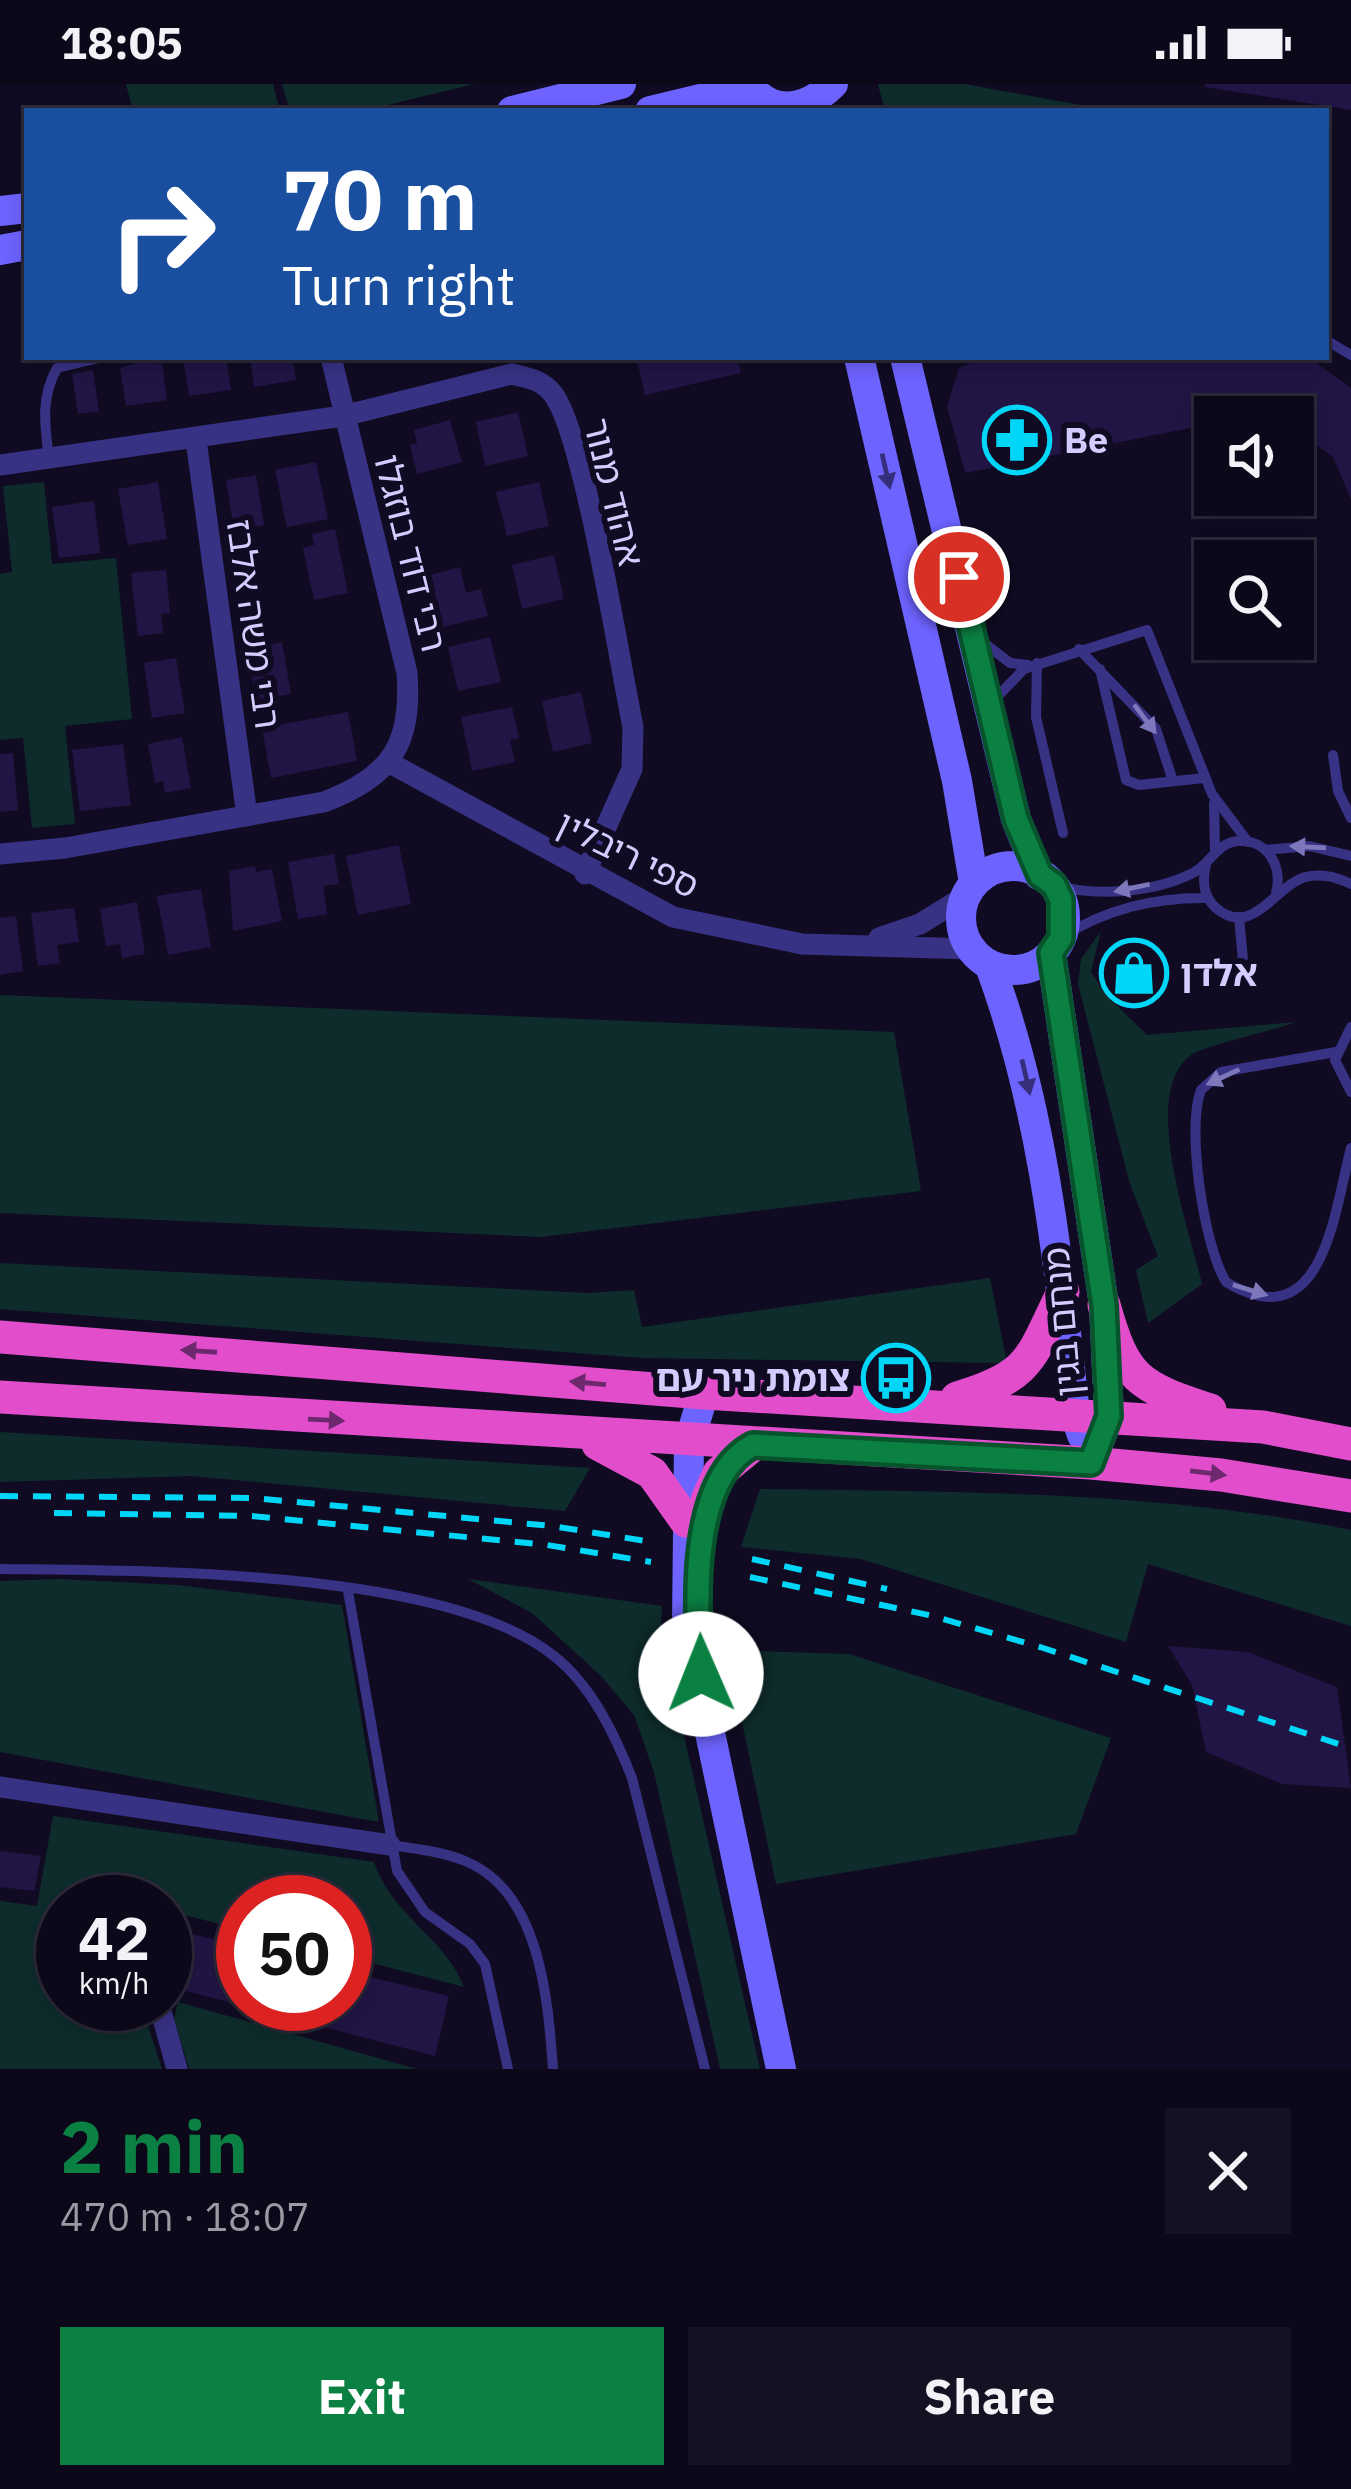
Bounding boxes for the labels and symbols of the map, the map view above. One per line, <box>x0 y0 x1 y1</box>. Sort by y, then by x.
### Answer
pharmacy icon: Be <box>982 405 1052 475</box>
street label: אהוד מנור <box>573 413 656 571</box>
place label: Be <box>1064 416 1108 463</box>
street label: רבי דוד בוזגלו <box>364 450 459 656</box>
one-way arrow <box>877 453 896 490</box>
street label: רבי משה אלבז <box>217 516 292 731</box>
pin <box>908 526 1010 628</box>
one-way arrow <box>1133 704 1157 735</box>
street label: ספי ריבלין <box>549 799 707 908</box>
one-way arrow <box>1288 838 1326 857</box>
one-way arrow <box>1113 879 1150 898</box>
shop icon: אלדן <box>1099 938 1169 1008</box>
place label: אלדן <box>1180 949 1258 996</box>
one-way arrow <box>1017 1059 1036 1097</box>
one-way arrow <box>1205 1068 1240 1088</box>
street label: מנחם בגין <box>1032 1245 1091 1399</box>
one-way arrow <box>1232 1282 1268 1300</box>
one-way arrow <box>180 1341 217 1360</box>
bus stop icon: צומת ניר עם <box>861 1343 931 1413</box>
place label: צומת ניר עם <box>656 1354 850 1401</box>
one-way arrow <box>569 1373 606 1392</box>
one-way arrow <box>308 1411 346 1430</box>
one-way arrow <box>1190 1464 1227 1483</box>
position arrow <box>638 1611 764 1737</box>
speed limit sign: 50 <box>216 1875 372 2031</box>

